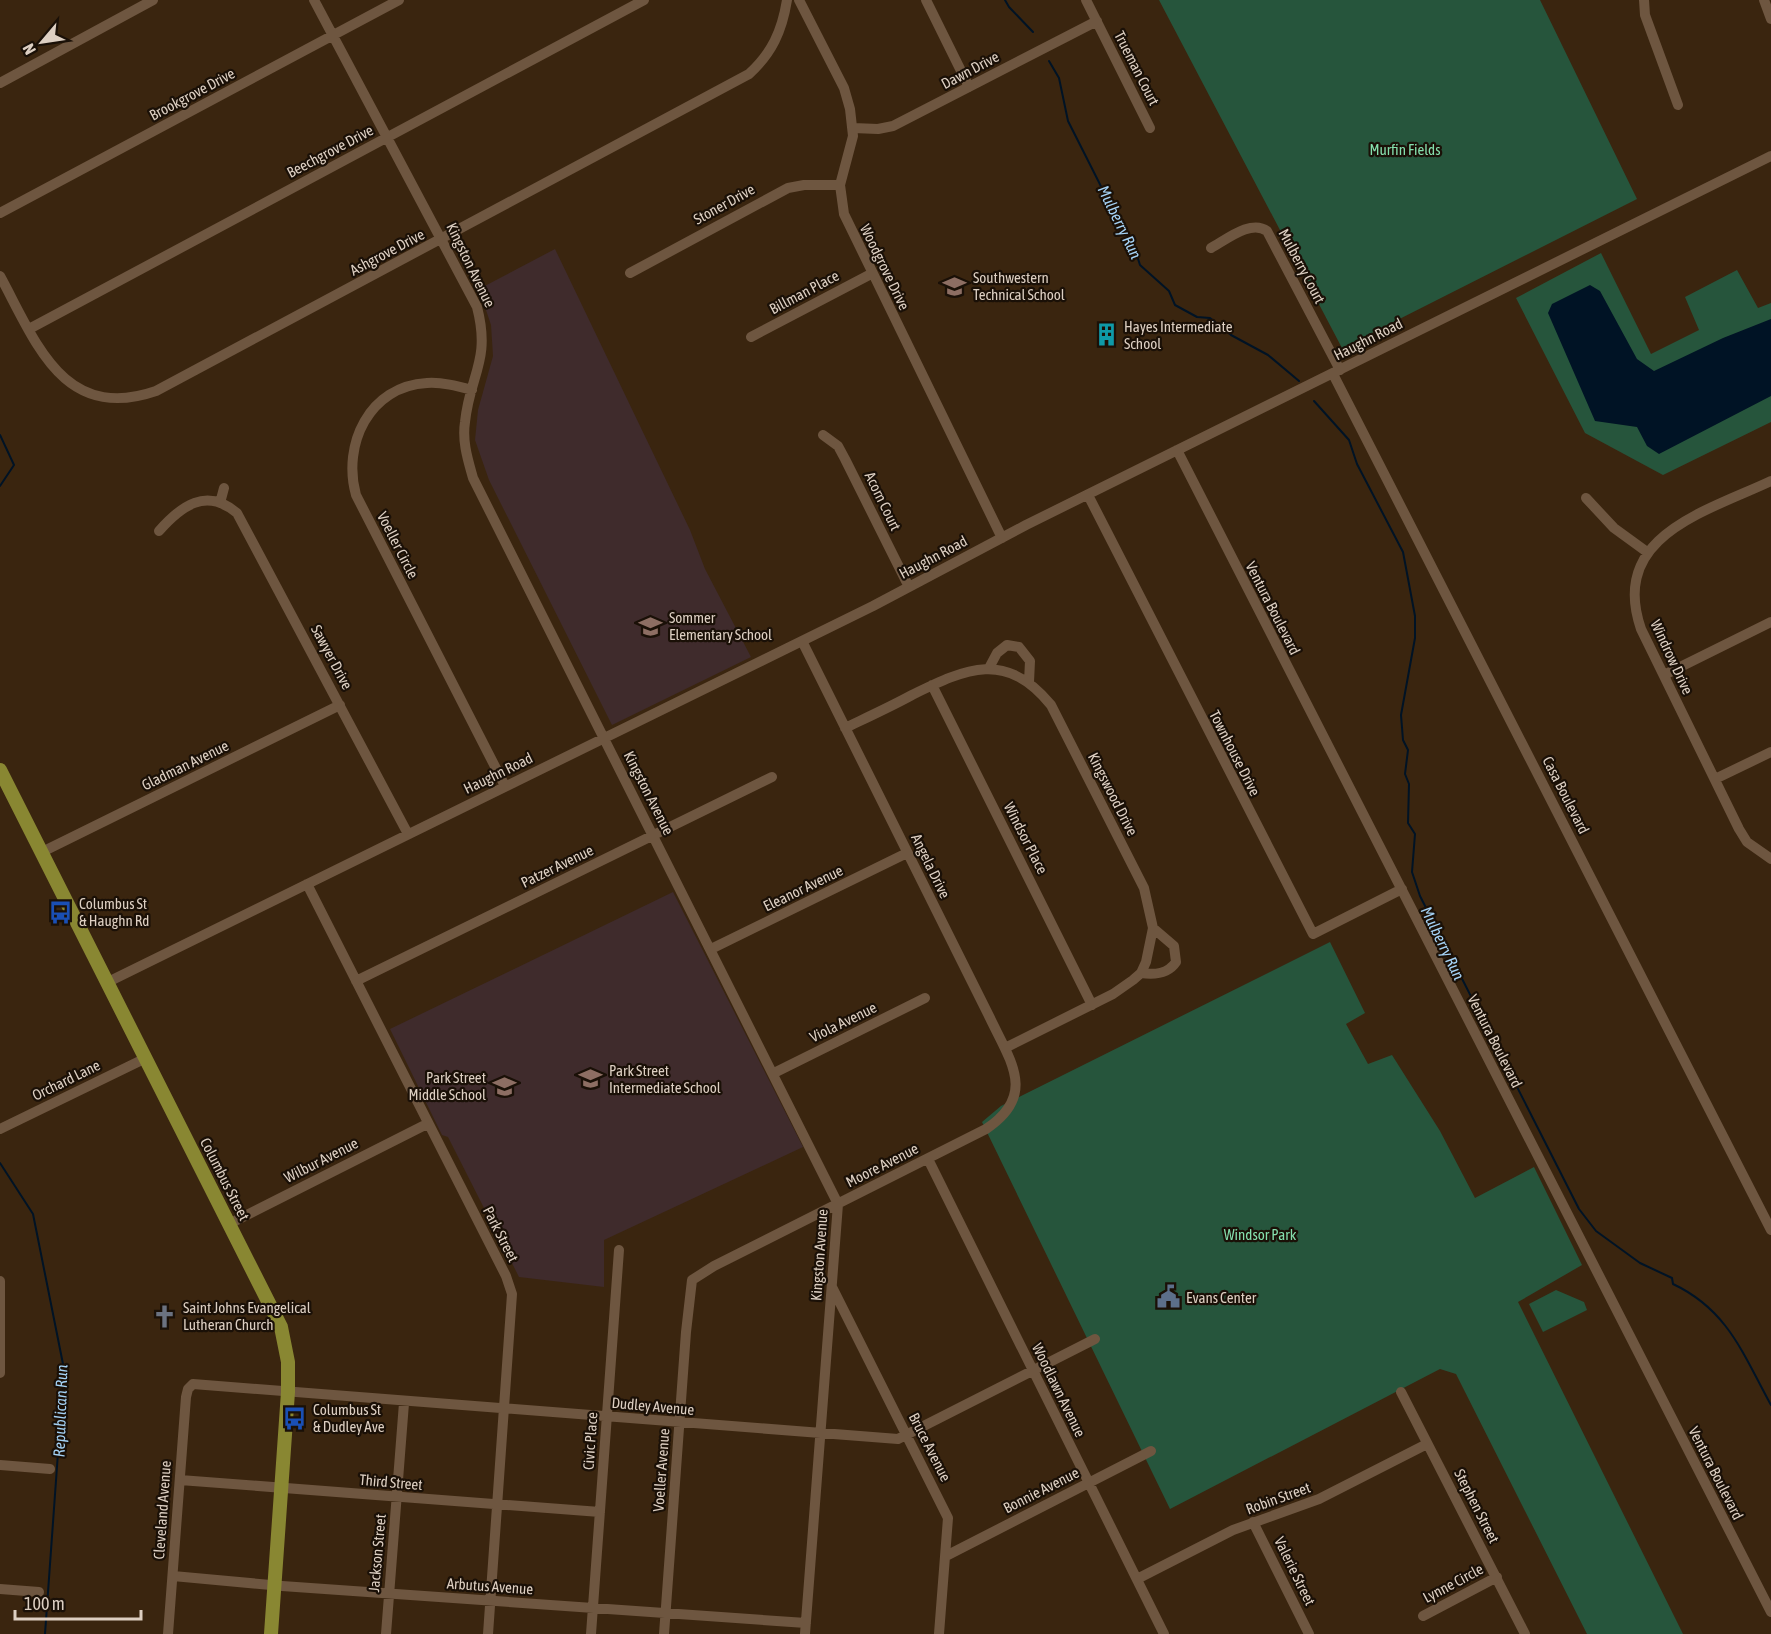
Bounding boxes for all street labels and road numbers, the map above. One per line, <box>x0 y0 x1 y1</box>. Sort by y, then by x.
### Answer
street label: Trueman Court <box>1111 28 1163 108</box>
street label: Dawn Drive <box>938 48 1002 92</box>
street label: Brookgrove Drive <box>146 64 238 124</box>
street label: Beechgrove Drive <box>284 121 376 181</box>
street label: Stoner Drive <box>690 180 758 228</box>
street label: Kingston Avenue <box>443 220 499 310</box>
street label: Woodgrove Drive <box>857 221 913 313</box>
street label: Ashgrove Drive <box>347 225 427 279</box>
street label: Mulberry Court <box>1275 226 1329 306</box>
street label: Billman Place <box>766 267 842 317</box>
street label: Haughn Road <box>1331 314 1405 364</box>
street label: Acorn Court <box>861 469 905 533</box>
street label: Voeller Circle <box>374 509 422 581</box>
street label: Haughn Road <box>896 532 970 582</box>
street label: Ventura Boulevard <box>1242 559 1304 657</box>
street label: Windrow Drive <box>1647 617 1697 697</box>
street label: Sawyer Drive <box>308 622 356 692</box>
street label: Townhouse Drive <box>1206 707 1264 799</box>
street label: Gladman Avenue <box>139 737 231 793</box>
street label: Kingston Avenue <box>621 748 678 838</box>
street label: Haughn Road <box>461 749 535 797</box>
street label: Kingswood Drive <box>1085 750 1141 839</box>
street label: Casa Boulevard <box>1539 754 1593 836</box>
street label: Windsor Place <box>1001 799 1051 877</box>
street label: Angela Drive <box>908 831 954 901</box>
street label: Patzer Avenue <box>518 841 596 891</box>
street label: Eleanor Avenue <box>760 861 846 915</box>
street label: Ventura Boulevard <box>1464 992 1526 1090</box>
street label: Viola Avenue <box>807 998 879 1046</box>
street label: Orchard Lane <box>29 1056 103 1104</box>
street label: Wilbur Avenue <box>281 1134 361 1186</box>
street label: Columbus Street <box>197 1135 253 1223</box>
street label: Moore Avenue <box>843 1139 921 1190</box>
street label: Park Street <box>480 1203 522 1265</box>
street label: Kingston Avenue <box>807 1208 831 1301</box>
street label: Woodlawn Avenue <box>1029 1340 1089 1440</box>
street label: Dudley Avenue <box>611 1394 695 1418</box>
street label: Bruce Avenue <box>905 1410 955 1484</box>
street label: Civic Place <box>579 1411 601 1471</box>
street label: Ventura Boulevard <box>1685 1424 1747 1522</box>
street label: Voeller Avenue <box>650 1428 672 1512</box>
street label: Cleveland Avenue <box>150 1460 174 1560</box>
street label: Bonnie Avenue <box>1000 1464 1082 1516</box>
street label: Stephen Street <box>1451 1466 1503 1546</box>
street label: Third Street <box>359 1471 423 1493</box>
street label: Robin Street <box>1243 1478 1313 1518</box>
street label: Jackson Street <box>365 1513 389 1593</box>
street label: Valerie Street <box>1271 1534 1319 1608</box>
street label: Lynne Circle <box>1420 1560 1486 1606</box>
street label: Arbutus Avenue <box>446 1575 534 1598</box>

